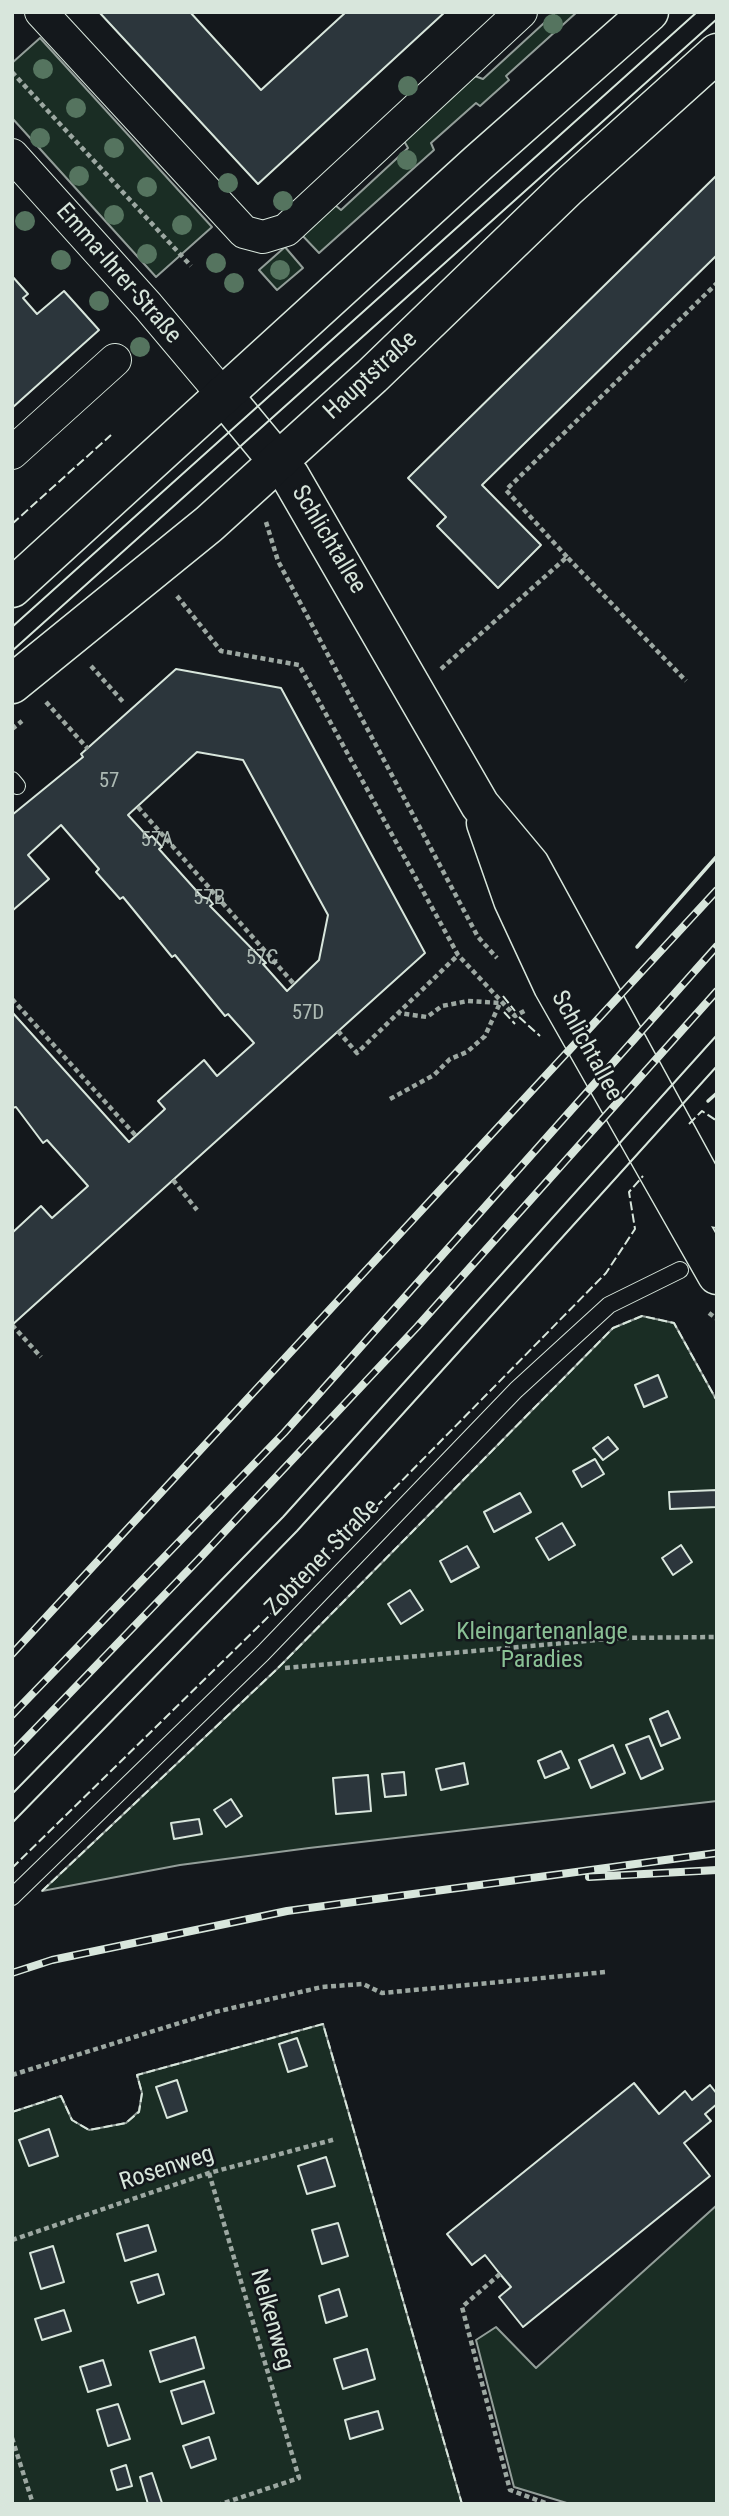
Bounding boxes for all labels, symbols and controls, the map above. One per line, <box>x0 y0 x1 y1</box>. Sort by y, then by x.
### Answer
street label: Emma-Ihrer-Straße <box>49 198 187 350</box>
street label: Hauptstraße <box>318 326 424 426</box>
street label: Schlichtallee <box>285 481 371 599</box>
house number: 57 <box>99 769 119 795</box>
house number: 57A <box>141 828 173 854</box>
house number: 57B <box>193 886 225 912</box>
house number: 57C <box>246 946 278 972</box>
street label: Schlichtallee <box>544 986 628 1106</box>
house number: 57D <box>292 1001 324 1027</box>
street label: Zobtener Straße <box>260 1493 386 1623</box>
park label: Kleingartenanlage Paradies <box>456 1619 628 1675</box>
street label: Rosenweg <box>116 2140 218 2198</box>
street label: Nelkenweg <box>243 2266 299 2374</box>

